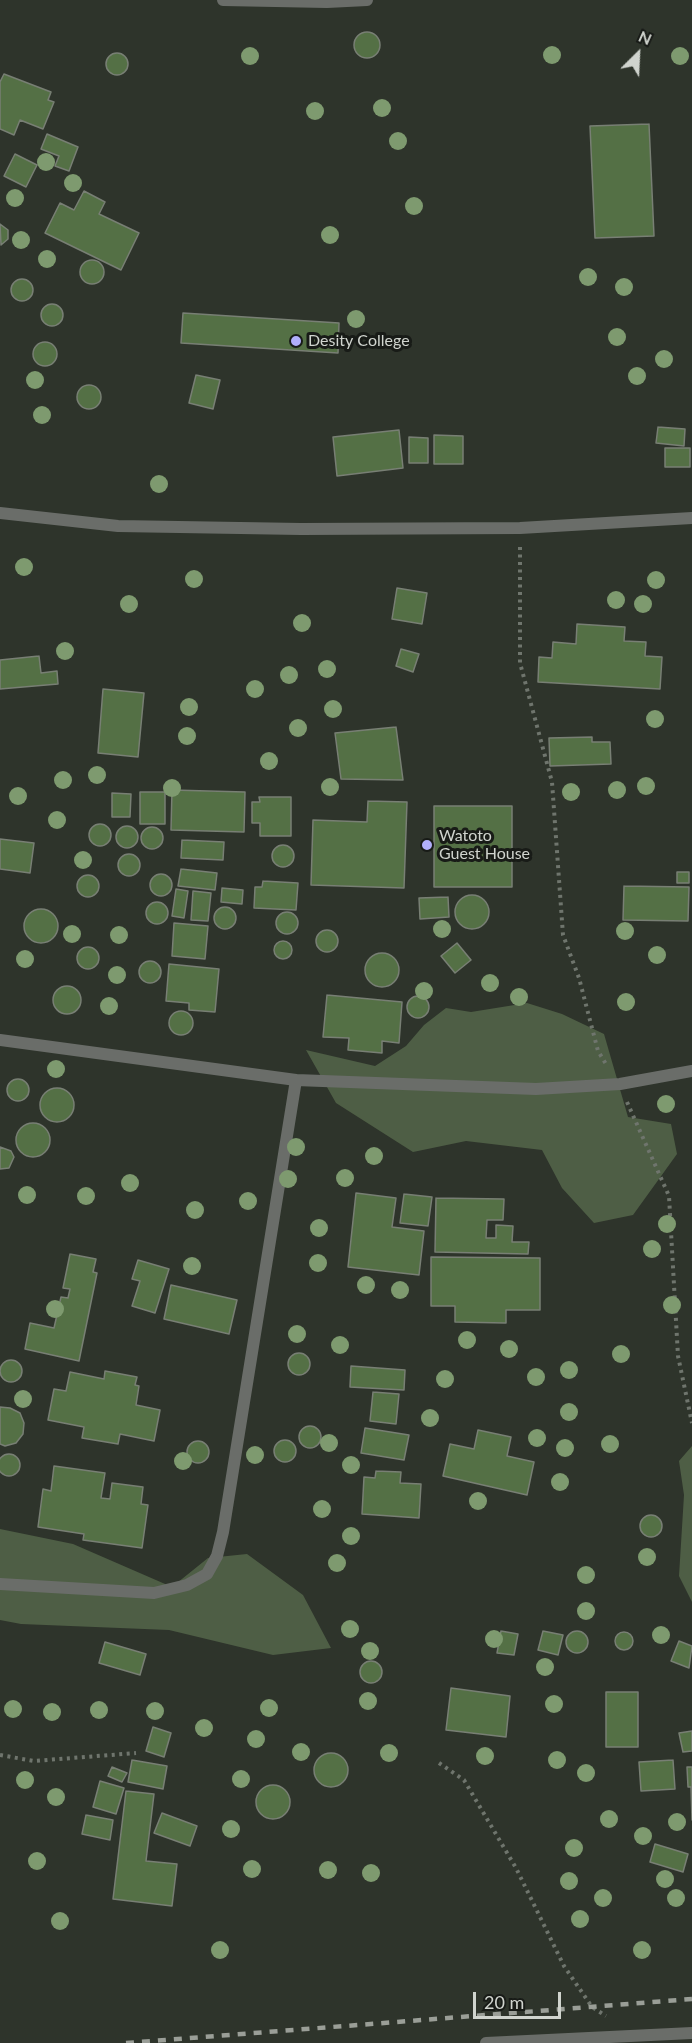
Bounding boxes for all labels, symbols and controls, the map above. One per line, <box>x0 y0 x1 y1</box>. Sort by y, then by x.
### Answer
north arrow <box>608 24 668 84</box>
text: N <box>636 26 655 48</box>
place label: Desity College <box>308 331 410 351</box>
marker: Desity College <box>289 334 303 348</box>
place label: Watoto Guest House <box>439 826 530 864</box>
marker: Watoto Guest House <box>420 838 434 852</box>
scale bar <box>476 1980 564 2018</box>
text: 20 m <box>484 1991 524 2013</box>

